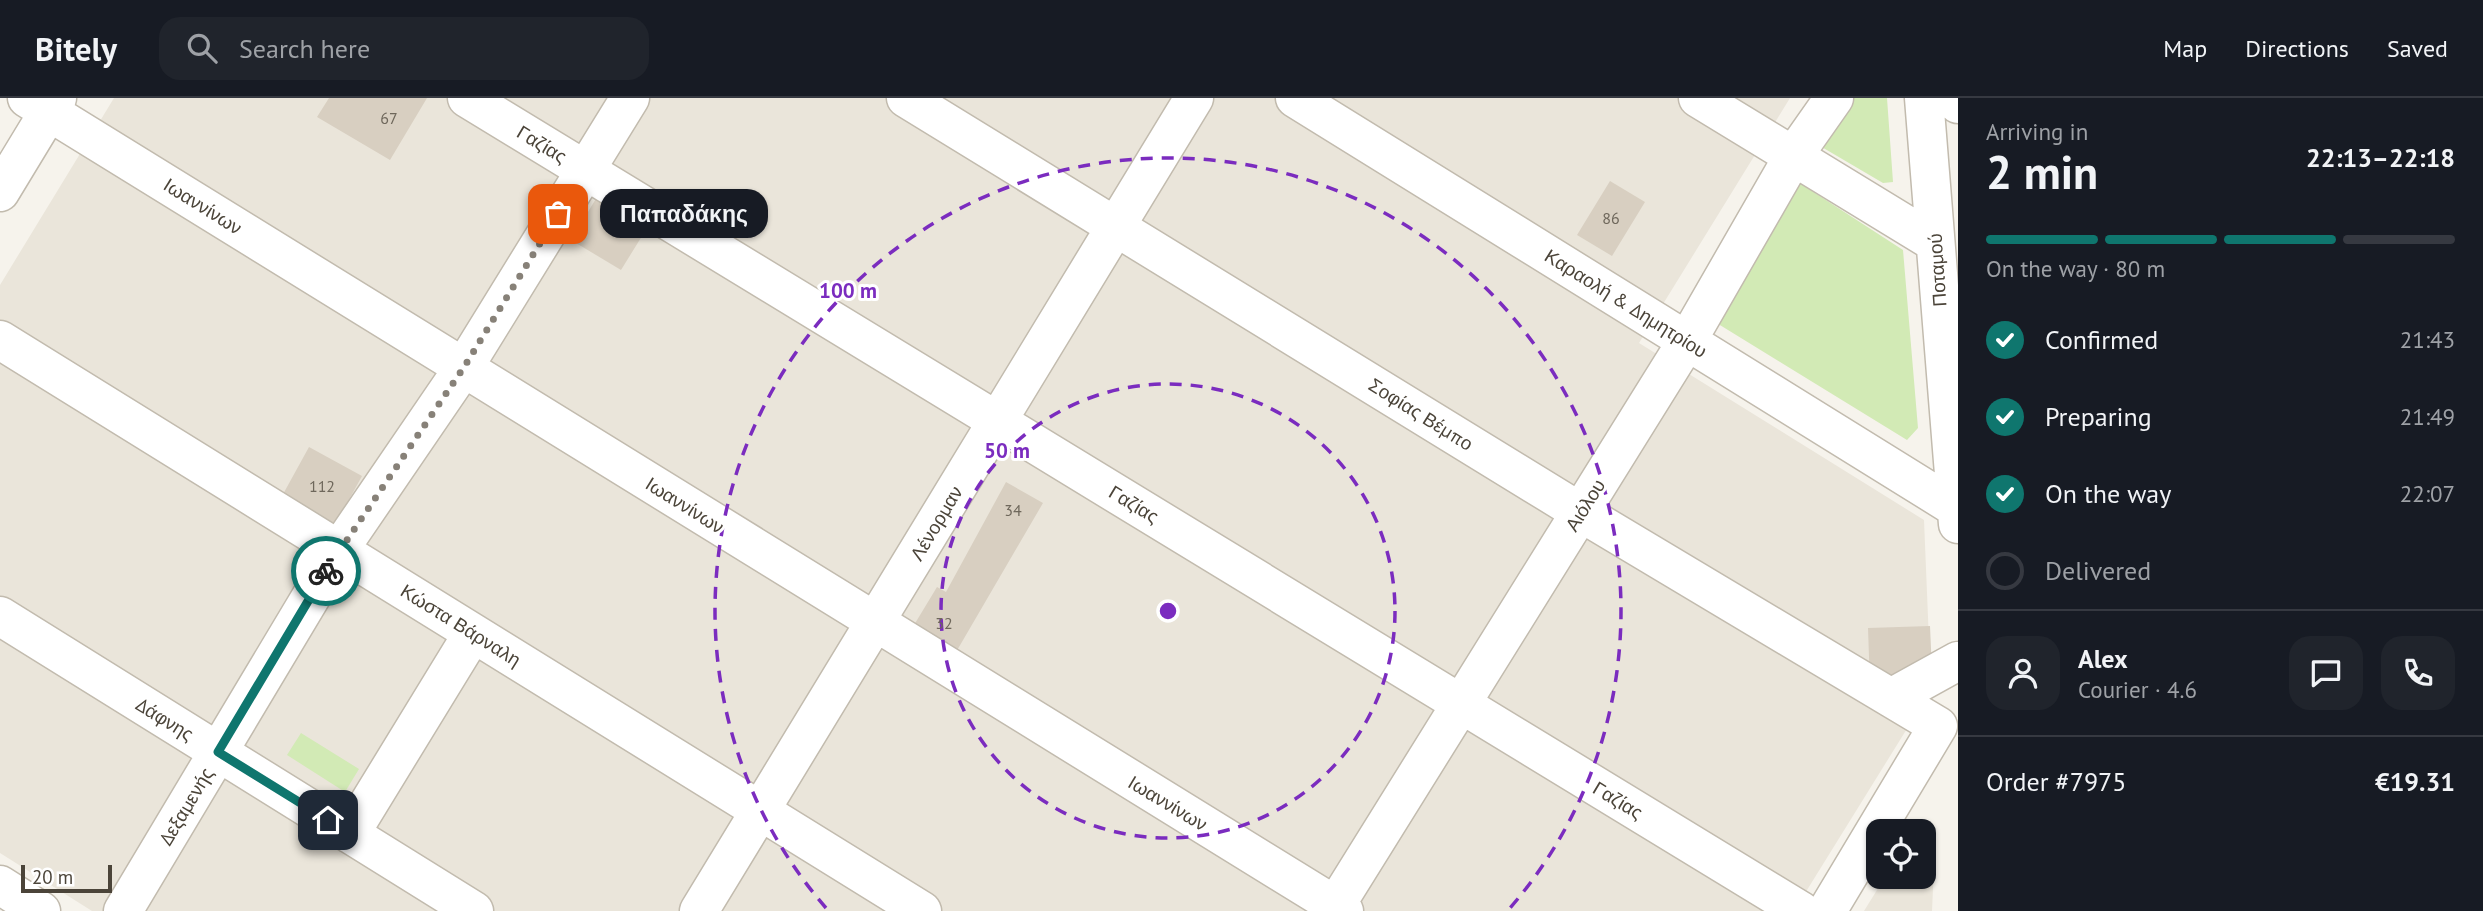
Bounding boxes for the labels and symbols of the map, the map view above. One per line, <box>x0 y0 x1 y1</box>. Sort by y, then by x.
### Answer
house number: 67 <box>380 108 398 128</box>
street label: Γαζίας <box>513 120 571 168</box>
street label: Ιωαννίνων <box>159 172 247 240</box>
pin <box>528 184 588 244</box>
callout: Παπαδάκης <box>600 190 768 238</box>
house number: 86 <box>1602 208 1620 228</box>
street label: Ποταμού <box>1922 232 1952 308</box>
street label: Καραολή & Δημητρίου <box>1540 243 1712 363</box>
text: 100 m <box>819 277 877 304</box>
street label: Σοφίας Βέμπο <box>1364 372 1478 456</box>
text: 50 m <box>984 437 1030 464</box>
street label: Ιωαννίνων <box>641 471 729 539</box>
street label: Αιόλου <box>1560 474 1610 536</box>
house number: 112 <box>309 476 335 496</box>
street label: Γαζίας <box>1105 480 1163 528</box>
street label: Λένορμαν <box>904 481 968 565</box>
house number: 34 <box>1004 500 1022 520</box>
courier <box>291 536 361 606</box>
street label: Κώστα Βάρναλη <box>396 578 526 672</box>
centre of rings <box>1156 599 1180 623</box>
house number: 32 <box>935 613 953 633</box>
street label: Δάφνης <box>132 692 198 746</box>
street label: Δεξαμενής <box>153 763 219 849</box>
street label: Ιωαννίνων <box>1124 770 1212 836</box>
street label: Γαζίας <box>1589 776 1647 824</box>
pin <box>298 790 358 850</box>
scale bar <box>21 862 112 894</box>

